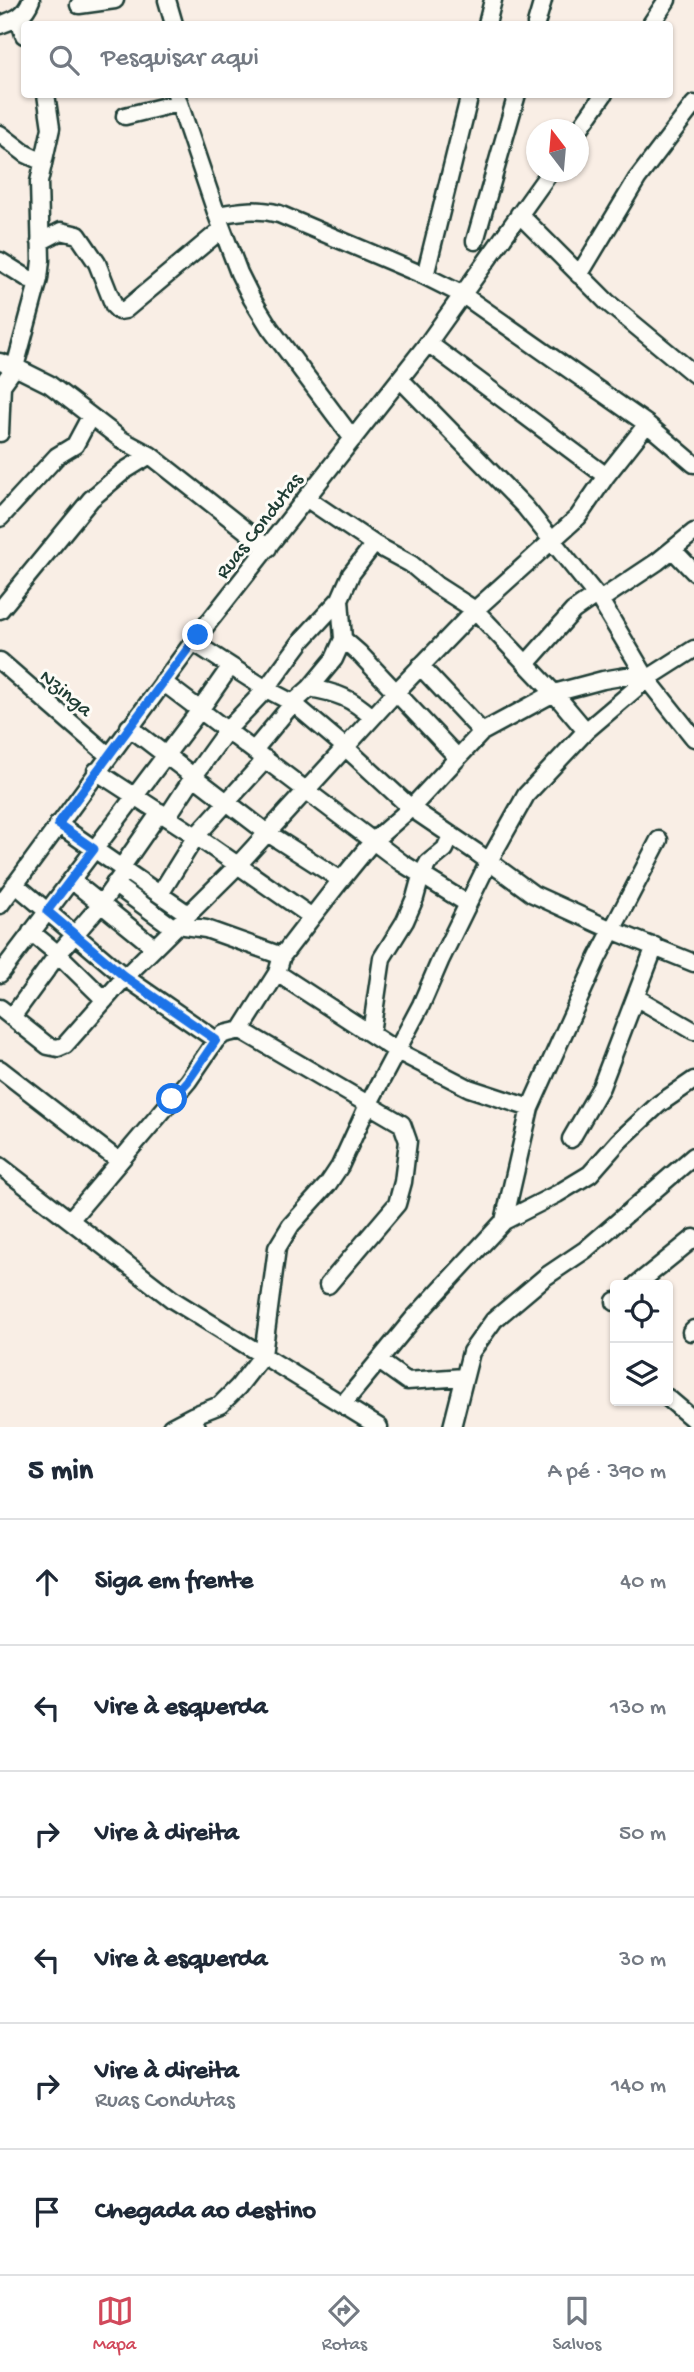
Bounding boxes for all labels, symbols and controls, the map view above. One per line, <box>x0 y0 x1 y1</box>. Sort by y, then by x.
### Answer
search box <box>21 21 673 98</box>
icon: search <box>45 41 83 79</box>
text: Pesquisar aqui <box>101 44 259 75</box>
north arrow <box>526 119 589 182</box>
street label: Ruas Condutas <box>212 468 311 585</box>
route end <box>182 619 213 650</box>
street label: Nzinga <box>33 665 97 725</box>
route start <box>156 1083 187 1114</box>
map controls <box>610 1280 673 1406</box>
button: locate <box>610 1280 673 1343</box>
button: layers <box>610 1343 673 1406</box>
text: 5 min <box>28 1455 93 1490</box>
text: A pé · 390 m <box>547 1459 666 1486</box>
icon: ahead <box>28 1563 66 1601</box>
text: Siga em frente <box>95 1567 253 1598</box>
text: 40 m <box>620 1569 666 1596</box>
icon: left <box>28 1689 66 1727</box>
text: Vire à esquerda <box>95 1693 268 1724</box>
text: 130 m <box>610 1695 666 1722</box>
icon: right <box>28 1815 66 1853</box>
text: Vire à direita <box>95 1819 239 1850</box>
text: 50 m <box>619 1821 666 1848</box>
icon: left <box>28 1941 66 1979</box>
text: Vire à esquerda <box>95 1945 268 1976</box>
text: 30 m <box>619 1947 666 1974</box>
text: Vire à direita <box>95 2057 239 2088</box>
icon: right <box>28 2067 66 2105</box>
text: 140 m <box>611 2073 666 2100</box>
text: Ruas Condutas <box>95 2088 235 2115</box>
icon: arrive <box>28 2193 66 2231</box>
text: Chegada ao destino <box>95 2197 316 2228</box>
tab: Mapa <box>93 2292 136 2357</box>
tab: Rotas <box>322 2292 367 2357</box>
tab: Salvos <box>552 2292 601 2357</box>

